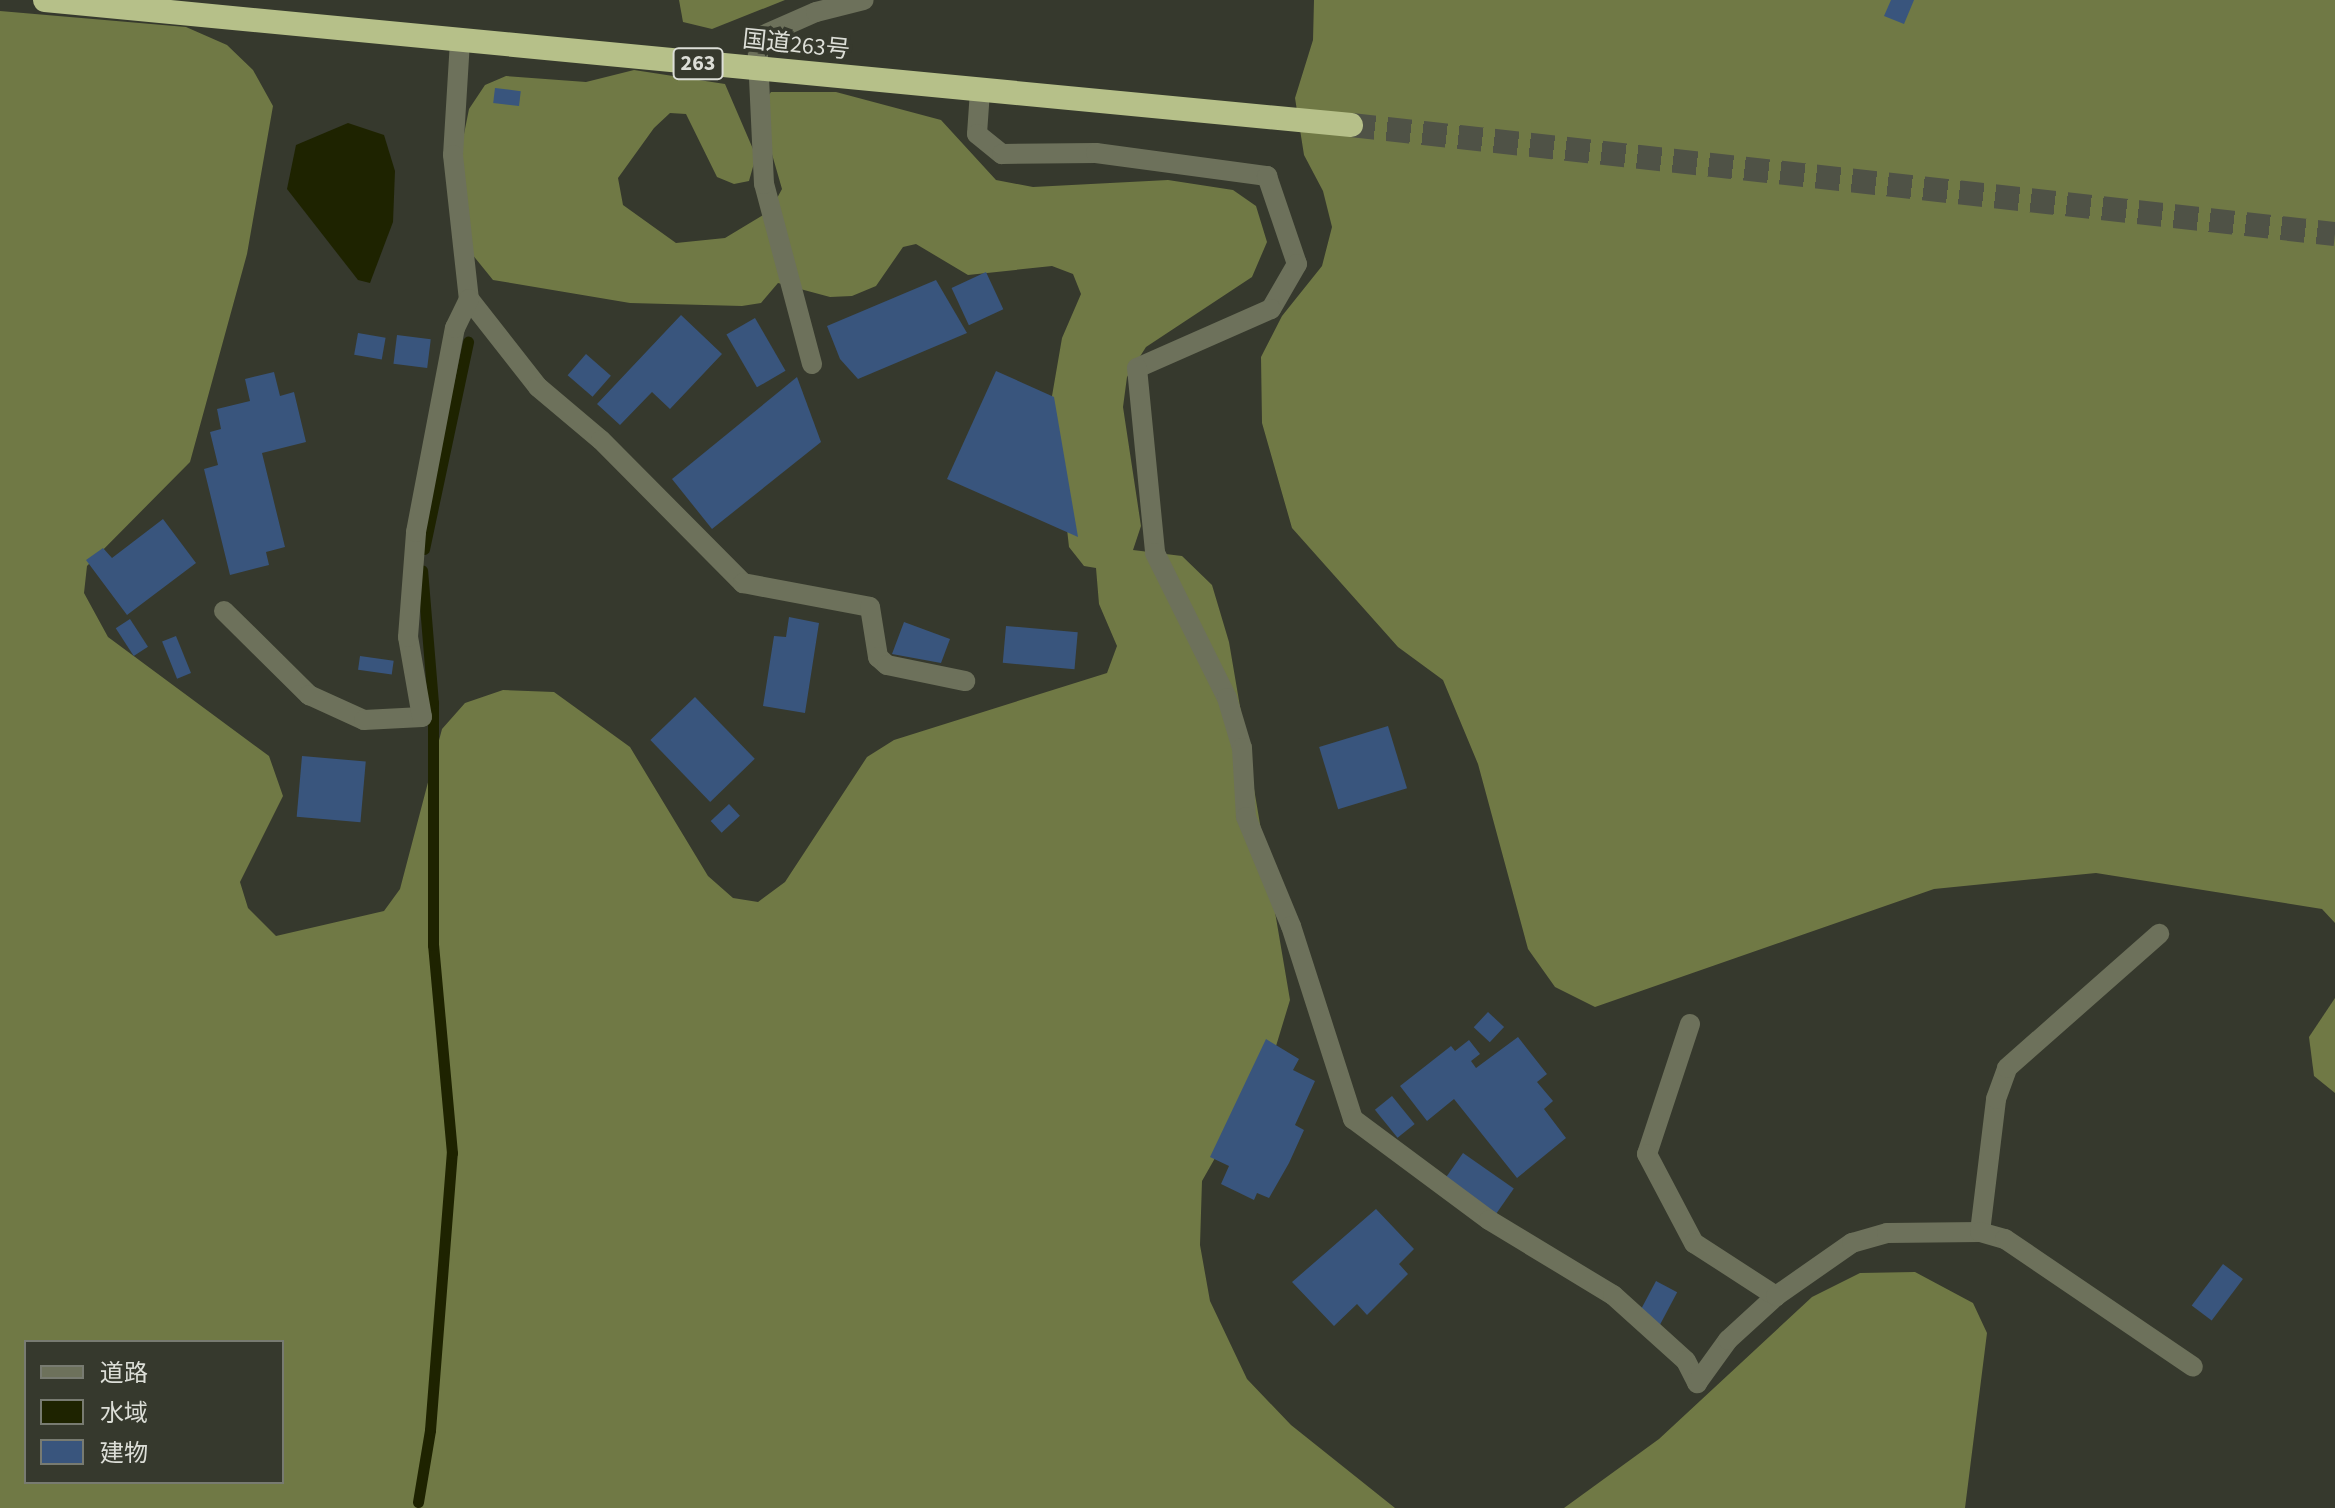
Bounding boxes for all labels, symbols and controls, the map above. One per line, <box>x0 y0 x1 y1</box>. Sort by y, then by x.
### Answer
street label: 国道263号 <box>741 25 851 65</box>
road number: 263 <box>672 46 724 82</box>
legend <box>24 1340 284 1484</box>
text: 道路 <box>100 1356 148 1391</box>
text: 水域 <box>100 1396 148 1431</box>
text: 建物 <box>100 1436 148 1471</box>

